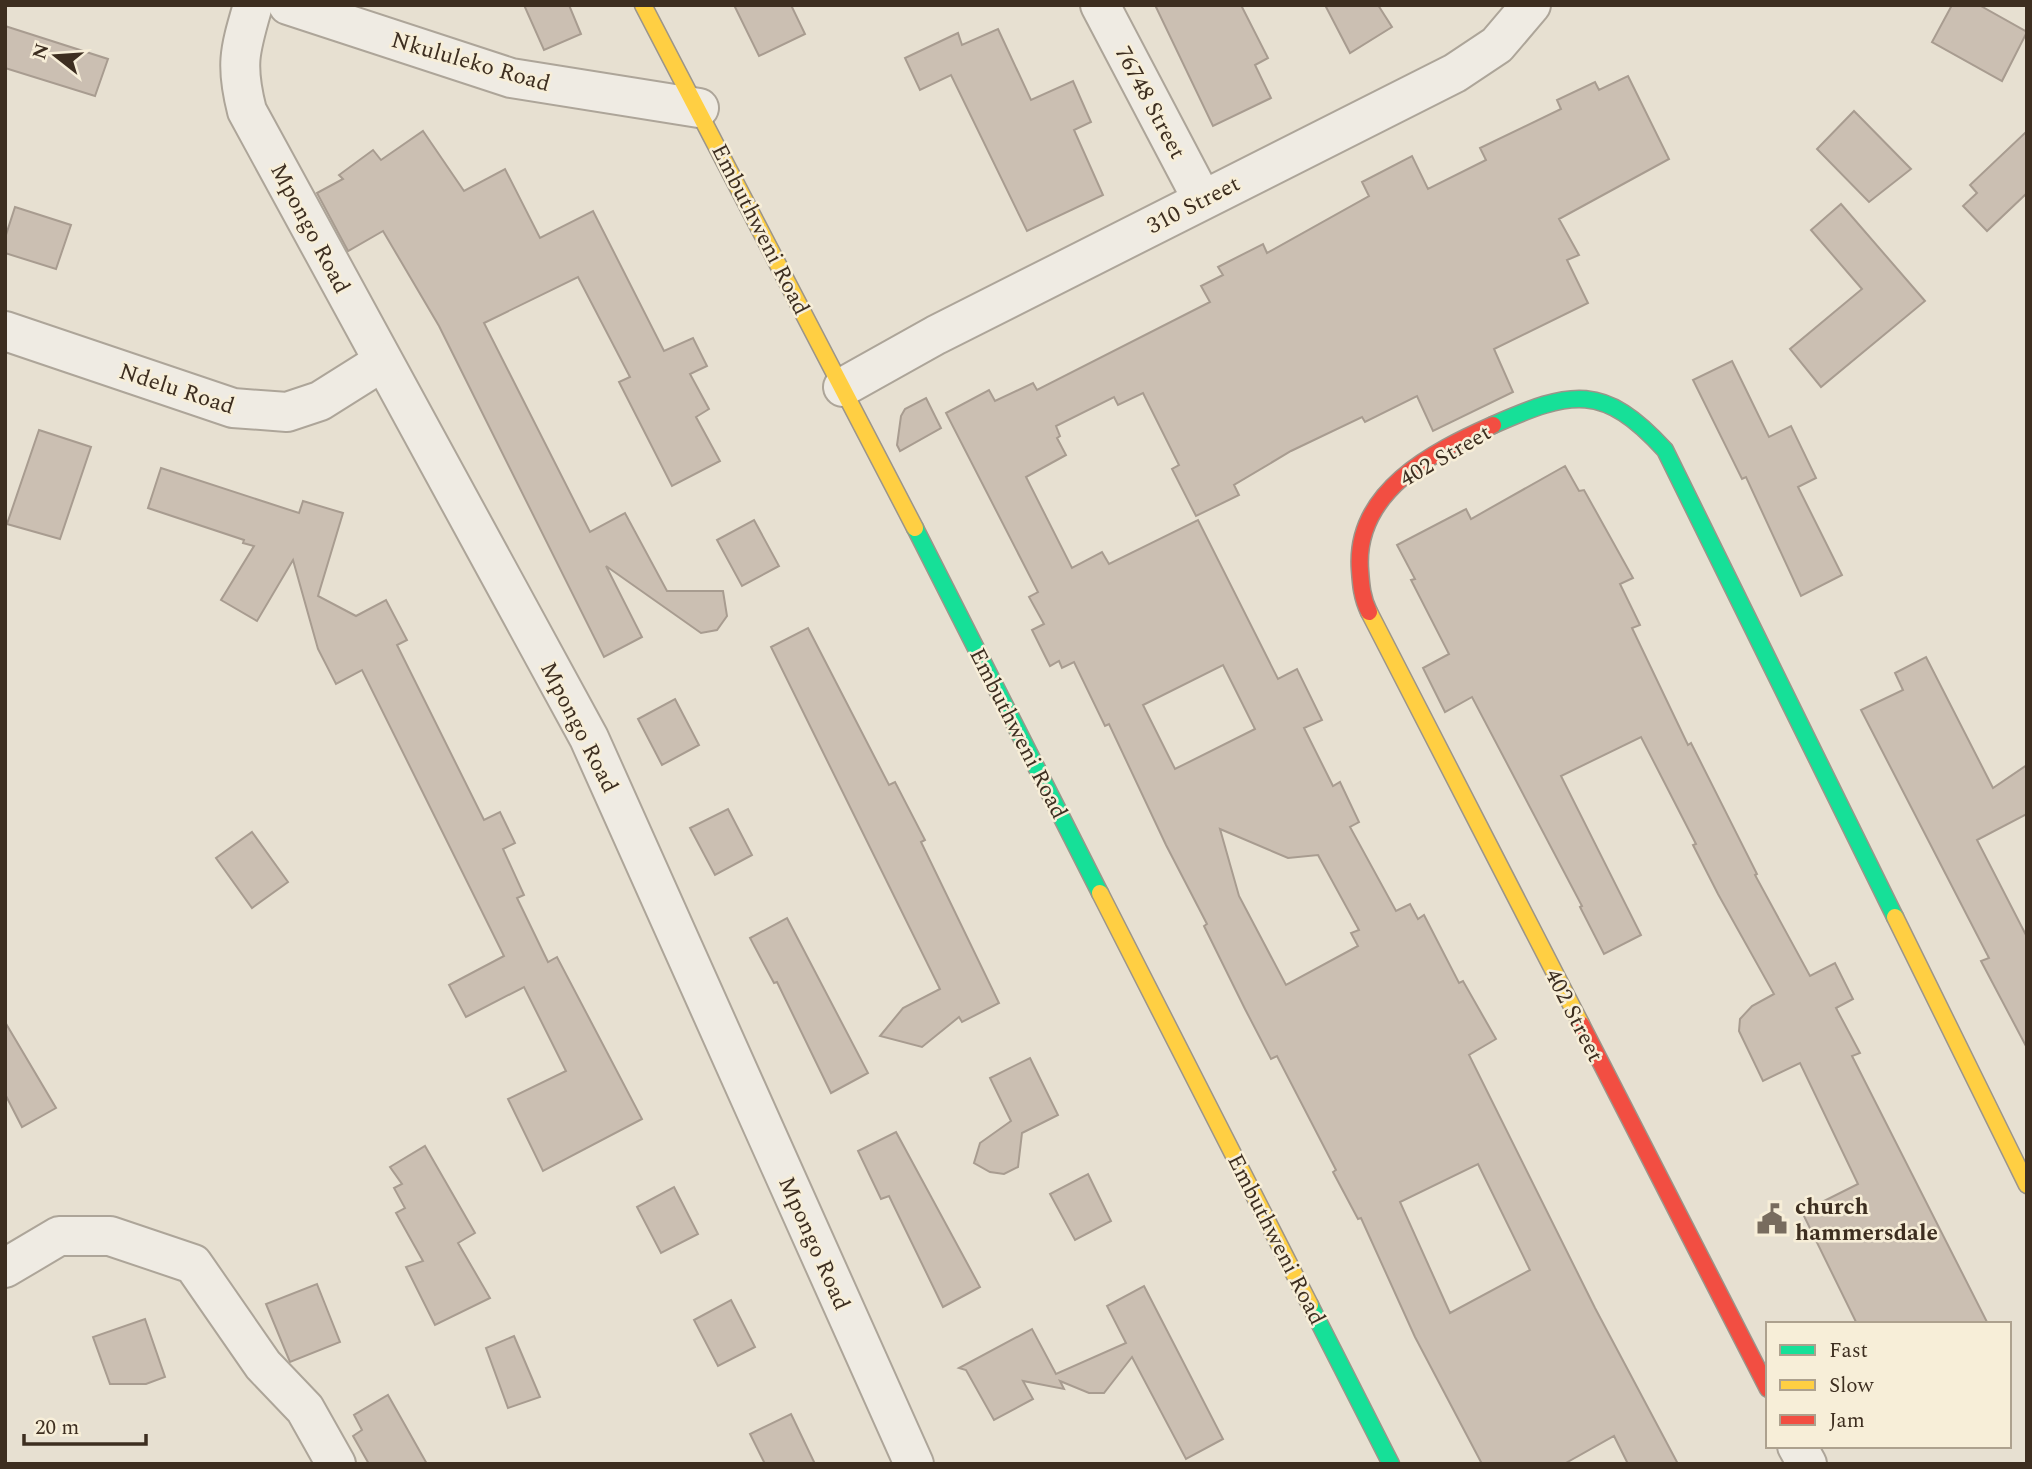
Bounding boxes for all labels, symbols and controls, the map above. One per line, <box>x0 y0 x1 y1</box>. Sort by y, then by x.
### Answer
north arrow <box>21 21 91 91</box>
street label: Nkululeko Road <box>387 23 554 102</box>
text: N <box>25 40 57 63</box>
street label: 76748 Street <box>1105 40 1194 165</box>
street label: Embuthweni Road <box>701 138 818 322</box>
street label: Mpongo Road <box>261 157 359 300</box>
street label: 310 Street <box>1141 167 1246 244</box>
street label: Ndelu Road <box>114 354 239 425</box>
street label: 402 Street <box>1393 416 1498 497</box>
street label: Embuthweni Road <box>959 642 1076 826</box>
street label: Mpongo Road <box>531 656 627 800</box>
street label: 402 Street <box>1535 963 1612 1068</box>
street label: Embuthweni Road <box>1217 1148 1334 1332</box>
street label: Mpongo Road <box>769 1171 859 1316</box>
place label: church hammersdale <box>1795 1190 1938 1251</box>
public building icon: church hammersdale <box>1755 1202 1789 1236</box>
legend <box>1766 1322 2011 1448</box>
text: Fast <box>1829 1335 1868 1367</box>
text: Slow <box>1829 1370 1875 1402</box>
scale bar <box>24 1402 147 1446</box>
text: Jam <box>1829 1405 1865 1437</box>
text: 20 m <box>35 1412 79 1444</box>

